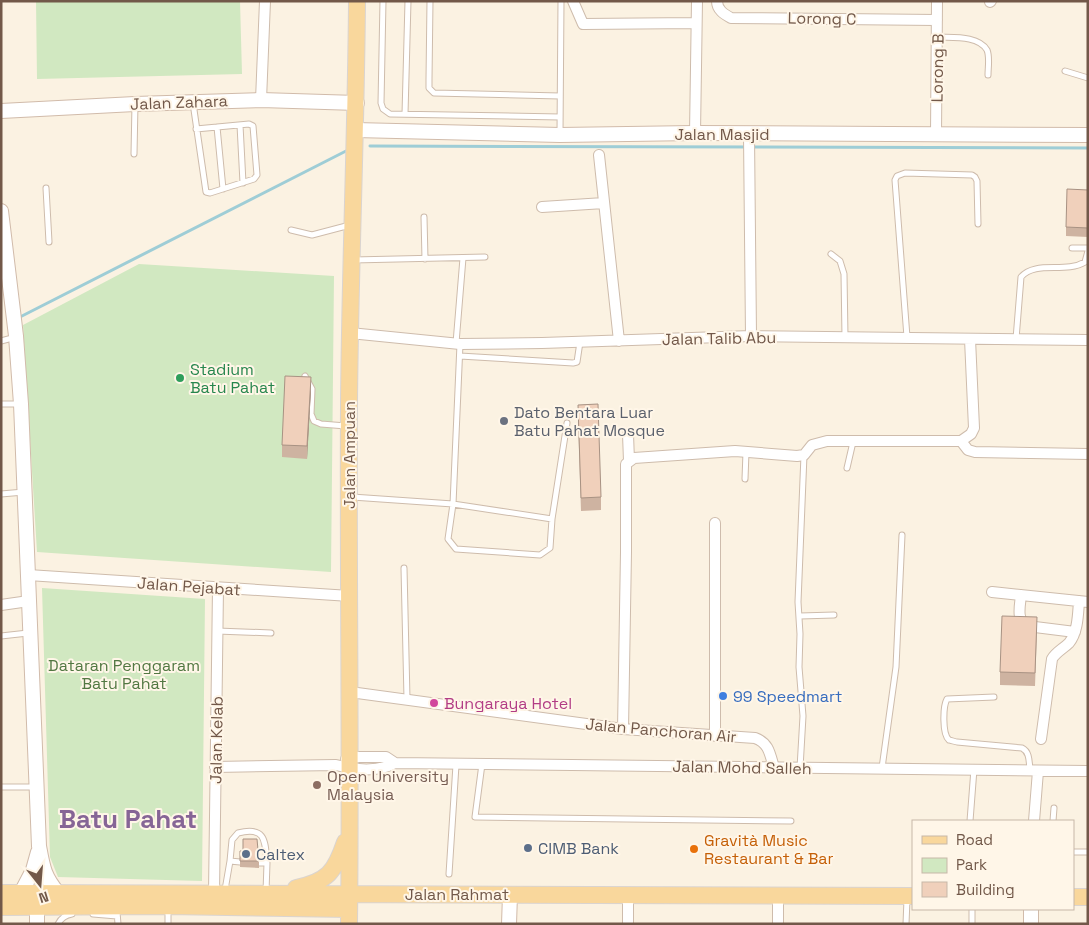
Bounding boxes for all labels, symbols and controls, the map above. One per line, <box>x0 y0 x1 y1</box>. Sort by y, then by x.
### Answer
street label: Lorong C <box>787 7 857 30</box>
street label: Lorong B <box>926 33 949 103</box>
street label: Jalan Zahara <box>130 90 228 115</box>
street label: Jalan Masjid <box>675 124 769 145</box>
street label: Jalan Talib Abu <box>662 327 776 350</box>
place label: Stadium Batu Pahat <box>190 359 275 398</box>
marker: Stadium Batu Pahat <box>174 372 186 384</box>
street label: Jalan Ampuan <box>339 401 360 509</box>
place label: Dato Bentara Luar Batu Pahat Mosque <box>514 402 665 441</box>
marker: Dato Bentara Luar Batu Pahat Mosque <box>498 415 510 427</box>
street label: Jalan Pejabat <box>137 572 241 601</box>
park label: Dataran Penggaram Batu Pahat <box>48 655 200 694</box>
place label: 99 Speedmart <box>733 686 842 707</box>
marker: 99 Speedmart <box>717 690 729 702</box>
place label: Bungaraya Hotel <box>444 693 572 714</box>
street label: Jalan Kelab <box>205 696 228 784</box>
marker: Bungaraya Hotel <box>428 697 440 709</box>
street label: Jalan Panchoran Air <box>584 713 737 748</box>
street label: Jalan Mohd Salleh <box>672 756 812 779</box>
place label: Open University Malaysia <box>327 766 449 805</box>
marker: Open University Malaysia <box>311 779 323 791</box>
district label: Batu Pahat <box>59 802 197 836</box>
legend <box>912 820 1074 910</box>
place label: Gravità Music Restaurant & Bar <box>704 830 834 869</box>
text: Road <box>956 830 993 849</box>
place label: CIMB Bank <box>538 838 619 859</box>
marker: CIMB Bank <box>522 842 534 854</box>
marker: Gravità Music Restaurant & Bar <box>688 843 700 855</box>
place label: Caltex <box>256 844 305 865</box>
marker: Caltex <box>240 848 252 860</box>
text: Park <box>956 855 987 874</box>
north arrow <box>15 860 65 910</box>
text: Building <box>956 880 1015 899</box>
street label: Jalan Rahmat <box>405 884 509 905</box>
text: N <box>37 887 51 907</box>

